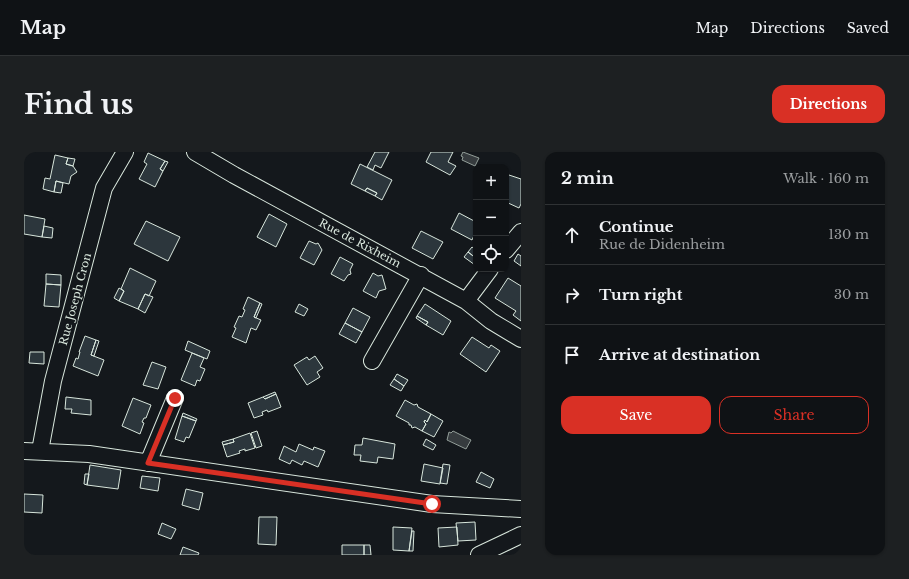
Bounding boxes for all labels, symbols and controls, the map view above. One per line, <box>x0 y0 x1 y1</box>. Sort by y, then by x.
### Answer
text: Map <box>20 16 66 39</box>
text: Map <box>696 19 728 37</box>
text: Directions <box>750 19 825 37</box>
text: Saved <box>847 19 889 37</box>
button: Directions <box>772 85 885 123</box>
text: Find us <box>24 87 134 122</box>
map controls <box>473 164 509 272</box>
button: + <box>473 164 509 200</box>
text: 2 min <box>561 168 614 189</box>
text: Walk · 160 m <box>783 170 869 187</box>
button: − <box>473 200 509 236</box>
street label: Rue de Rixheim <box>317 215 404 271</box>
text: Continue <box>599 217 674 236</box>
icon: ahead <box>561 224 583 246</box>
text: 130 m <box>828 226 869 243</box>
button: locate <box>473 236 509 272</box>
text: Rue de Didenheim <box>599 236 725 253</box>
street label: Rue Joseph Cron <box>56 251 94 347</box>
icon: right <box>561 284 583 306</box>
text: Turn right <box>599 285 682 304</box>
text: 30 m <box>834 286 869 303</box>
icon: arrive <box>561 344 583 366</box>
text: Arrive at destination <box>599 345 760 364</box>
route end <box>166 389 184 407</box>
button: Save <box>561 396 711 434</box>
button: Share <box>719 396 869 434</box>
route start <box>423 495 441 513</box>

